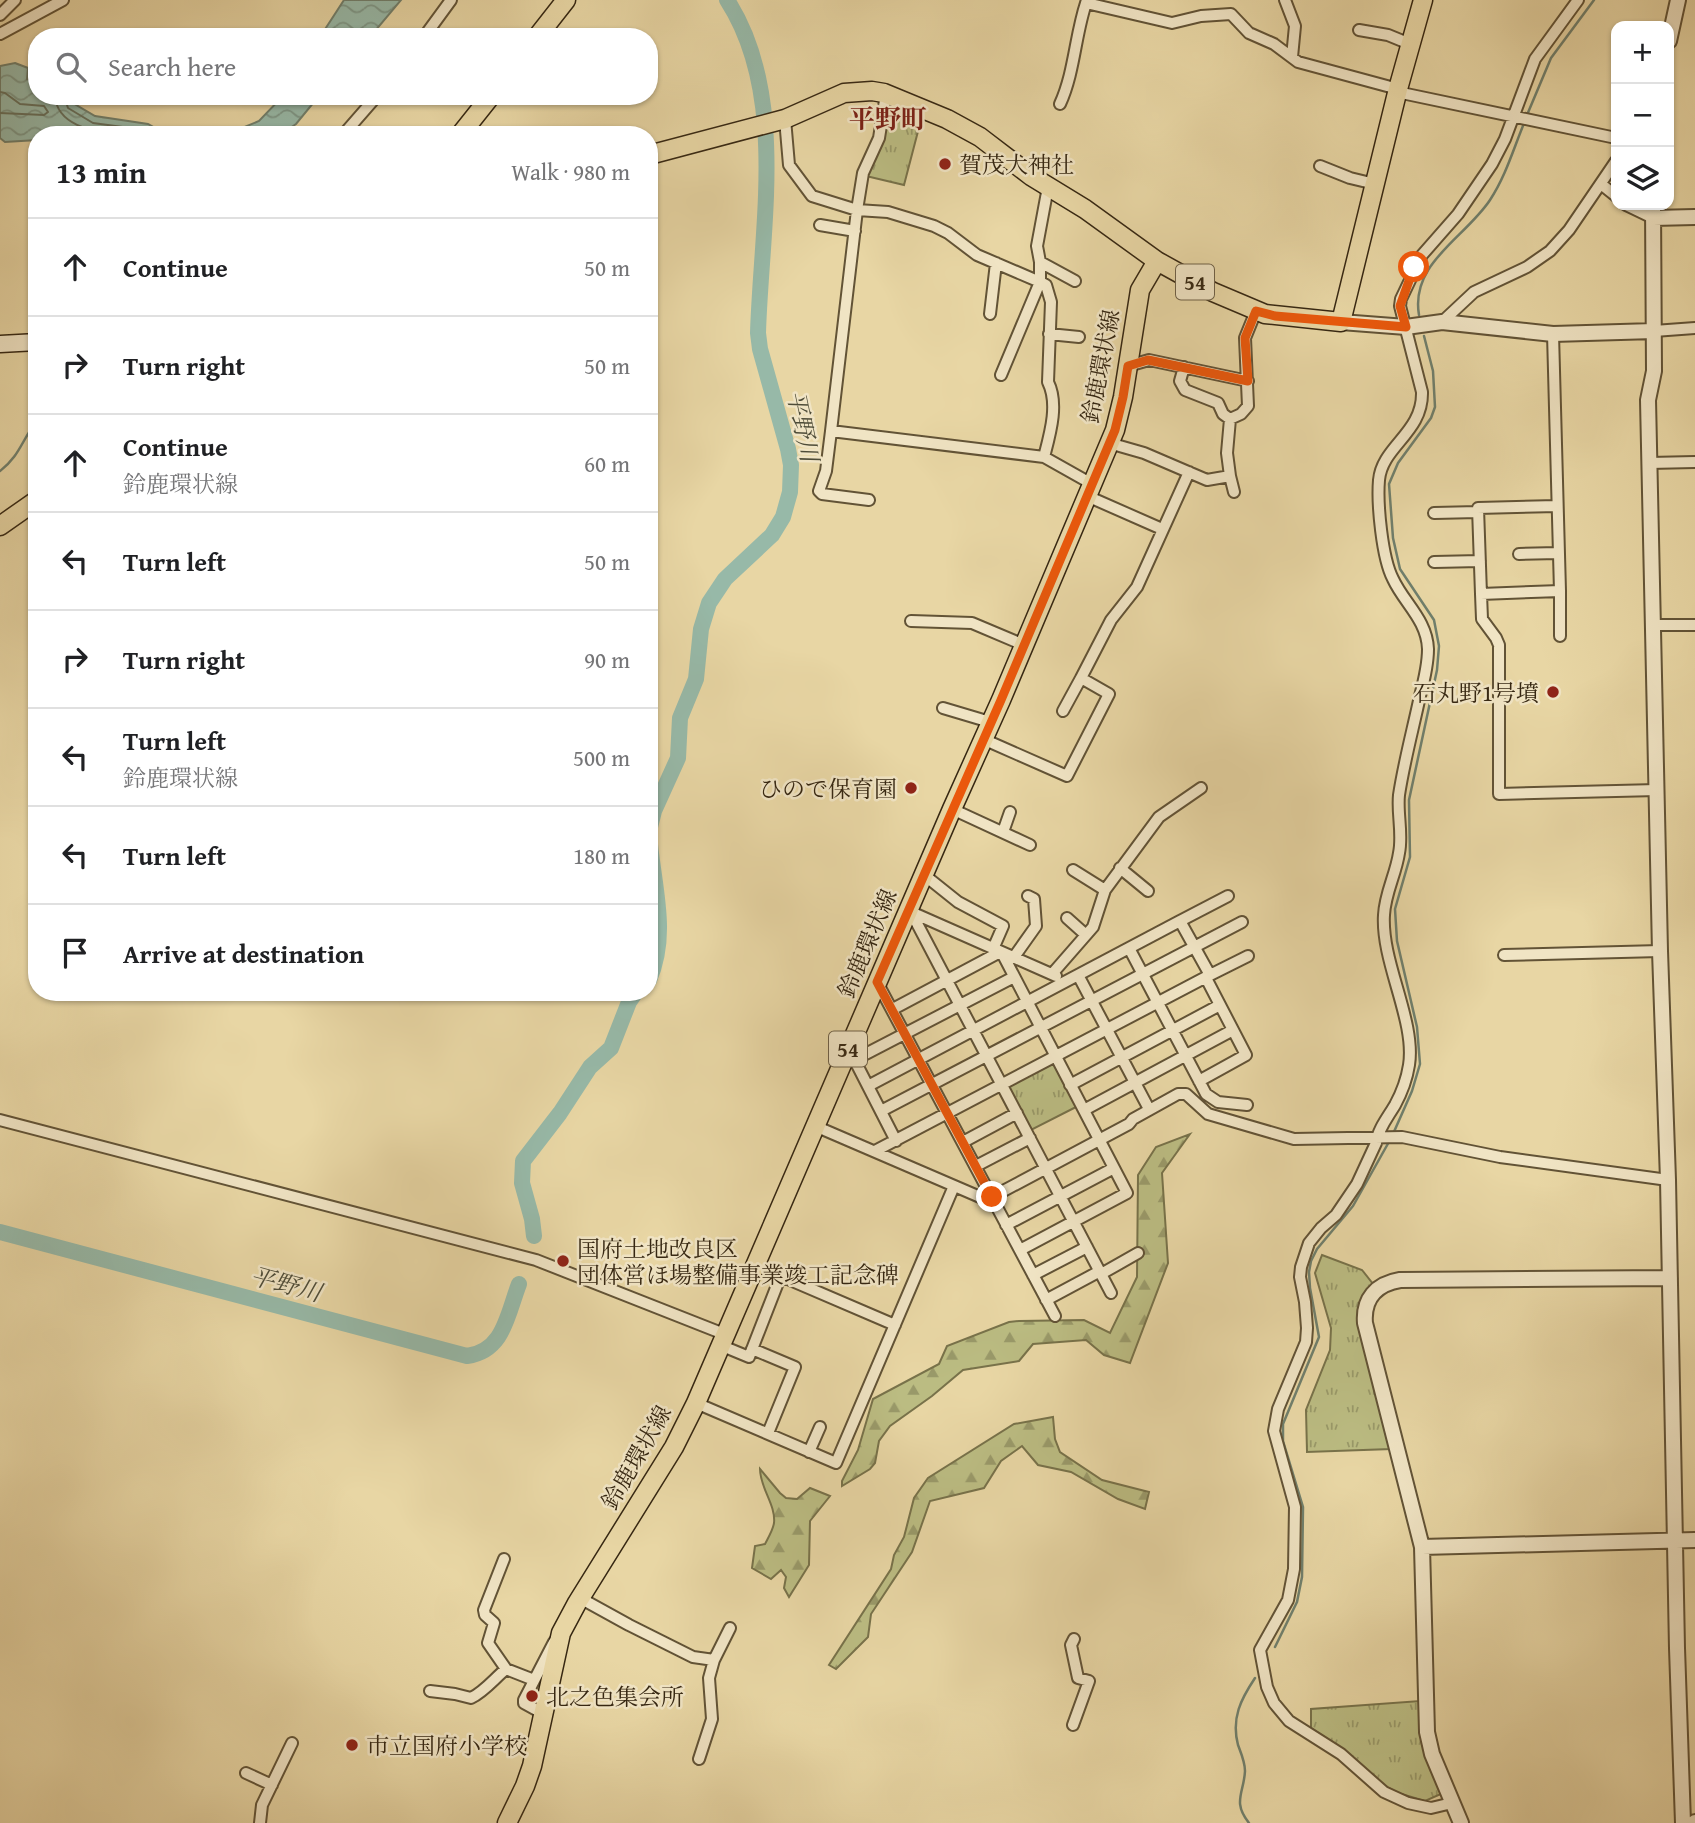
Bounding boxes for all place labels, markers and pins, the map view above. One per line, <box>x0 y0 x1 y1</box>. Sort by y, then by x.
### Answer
place label: 賀茂大神社 <box>959 148 1074 181</box>
marker: 賀茂大神社 <box>937 156 953 172</box>
place label: 石丸野1号墳 <box>1413 676 1539 709</box>
marker: 石丸野1号墳 <box>1545 684 1561 700</box>
place label: ひので保育園 <box>759 772 897 805</box>
marker: ひので保育園 <box>903 780 919 796</box>
place label: 国府土地改良区 団体営ほ場整備事業竣工記念碑 <box>577 1232 899 1291</box>
marker: 国府土地改良区 団体営ほ場整備事業竣工記念碑 <box>555 1253 571 1269</box>
place label: 北之色集会所 <box>546 1680 684 1713</box>
marker: 北之色集会所 <box>524 1688 540 1704</box>
place label: 市立国府小学校 <box>366 1729 527 1762</box>
marker: 市立国府小学校 <box>344 1737 360 1753</box>

